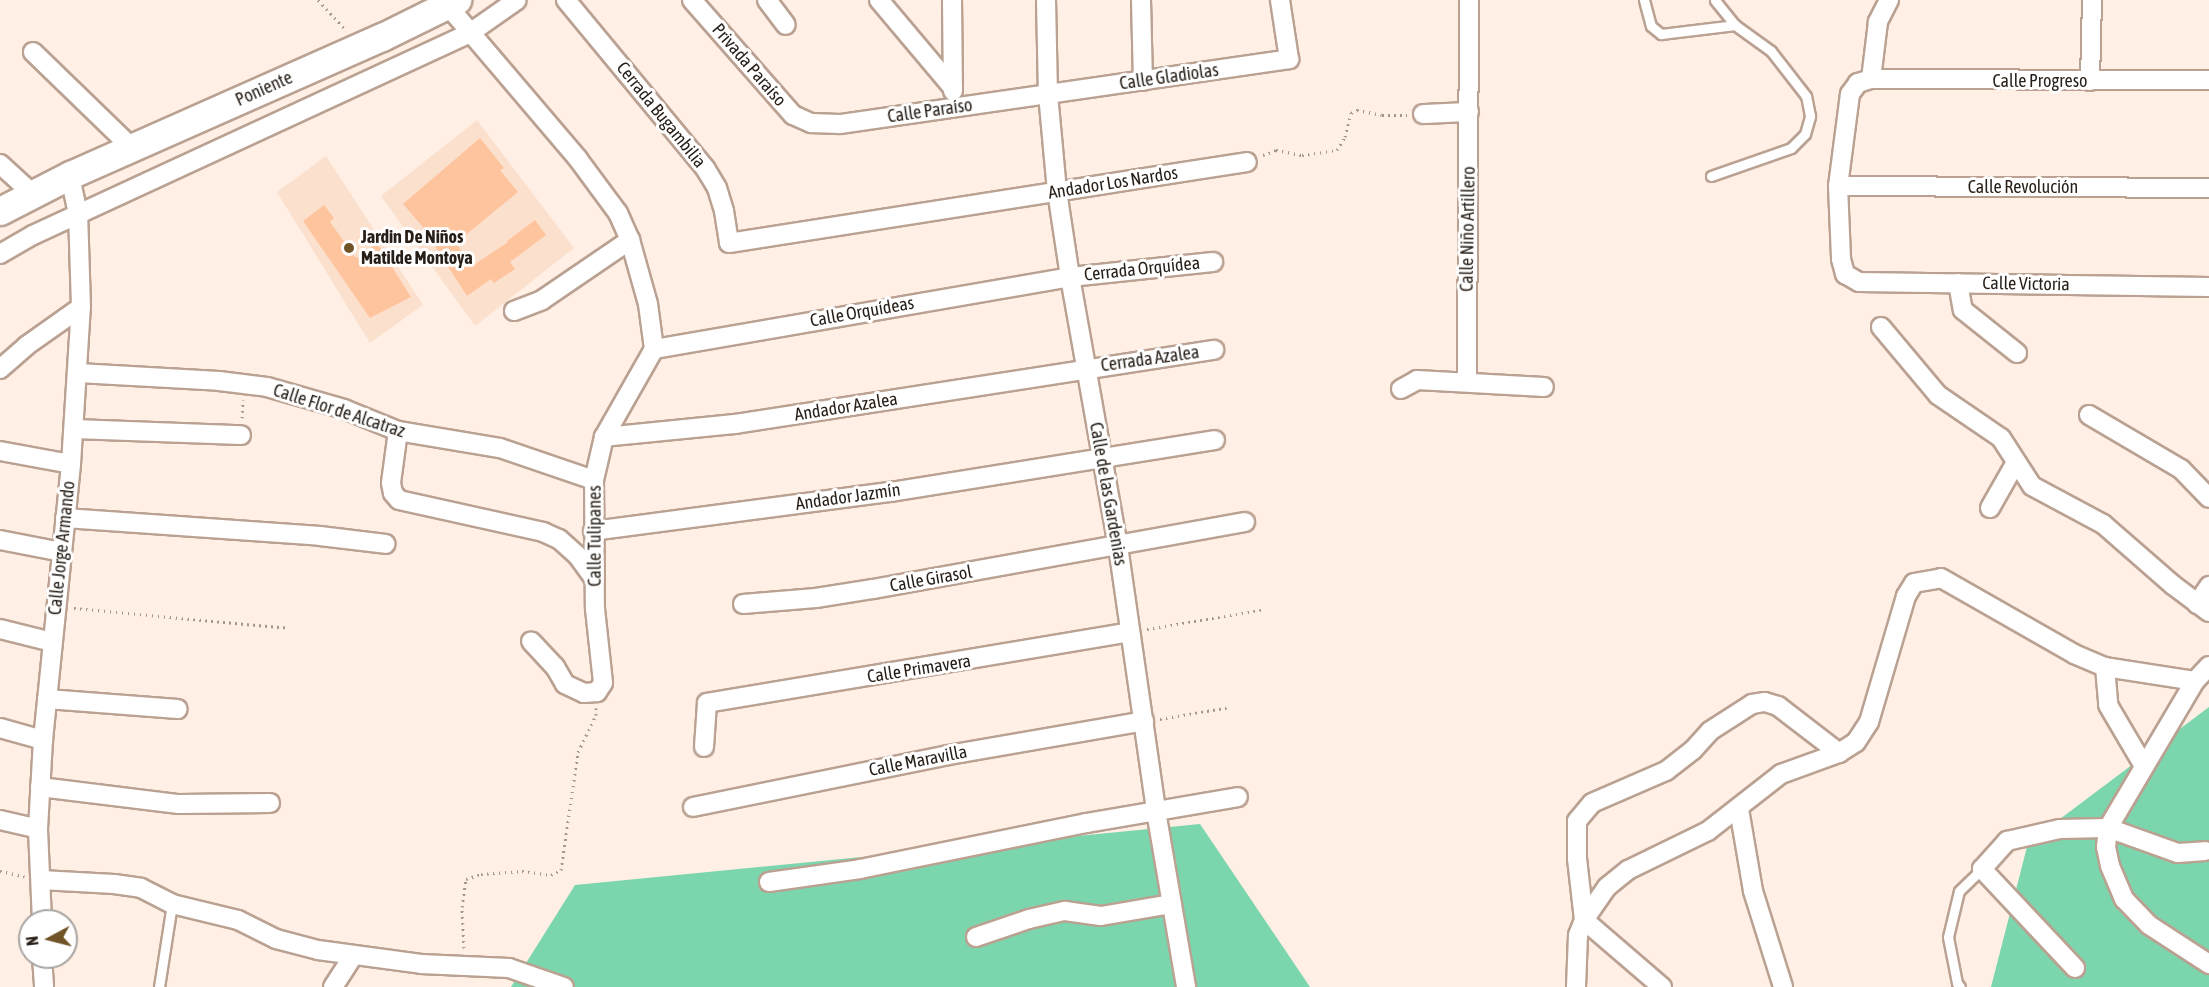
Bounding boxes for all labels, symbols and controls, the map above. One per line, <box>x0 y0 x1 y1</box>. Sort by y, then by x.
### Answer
street label: Privada Paraíso <box>707 19 791 111</box>
street label: Cerrada Bugambilia <box>612 58 710 172</box>
street label: Calle Gladiolas <box>1118 59 1220 95</box>
street label: Poniente <box>232 67 296 111</box>
street label: Calle Progreso <box>1992 70 2088 92</box>
street label: Calle Paraíso <box>886 94 974 128</box>
street label: Andador Los Nardos <box>1047 162 1179 204</box>
street label: Calle Niño Artillero <box>1456 166 1480 292</box>
street label: Calle Revolución <box>1968 176 2078 198</box>
place label: Jardin De Niños Matilde Montoya <box>361 227 473 270</box>
marker: Jardin De Niños Matilde Montoya <box>342 241 356 255</box>
street label: Cerrada Orquídea <box>1083 252 1201 286</box>
street label: Calle Victoria <box>1982 272 2070 296</box>
street label: Calle Orquídeas <box>808 292 916 332</box>
street label: Cerrada Azalea <box>1099 341 1201 377</box>
street label: Calle Flor de Alcatraz <box>270 380 408 442</box>
street label: Andador Azalea <box>793 388 899 426</box>
street label: Calle de las Gardenias <box>1085 421 1131 567</box>
street label: Andador Jazmín <box>794 479 902 515</box>
street label: Calle Jorge Armando <box>44 480 80 616</box>
street label: Calle Tulipanes <box>584 485 606 587</box>
street label: Calle Girasol <box>888 561 974 597</box>
street label: Calle Primavera <box>866 650 972 688</box>
street label: Calle Maravilla <box>867 741 969 781</box>
north arrow <box>18 909 78 969</box>
text: N <box>23 935 42 947</box>

